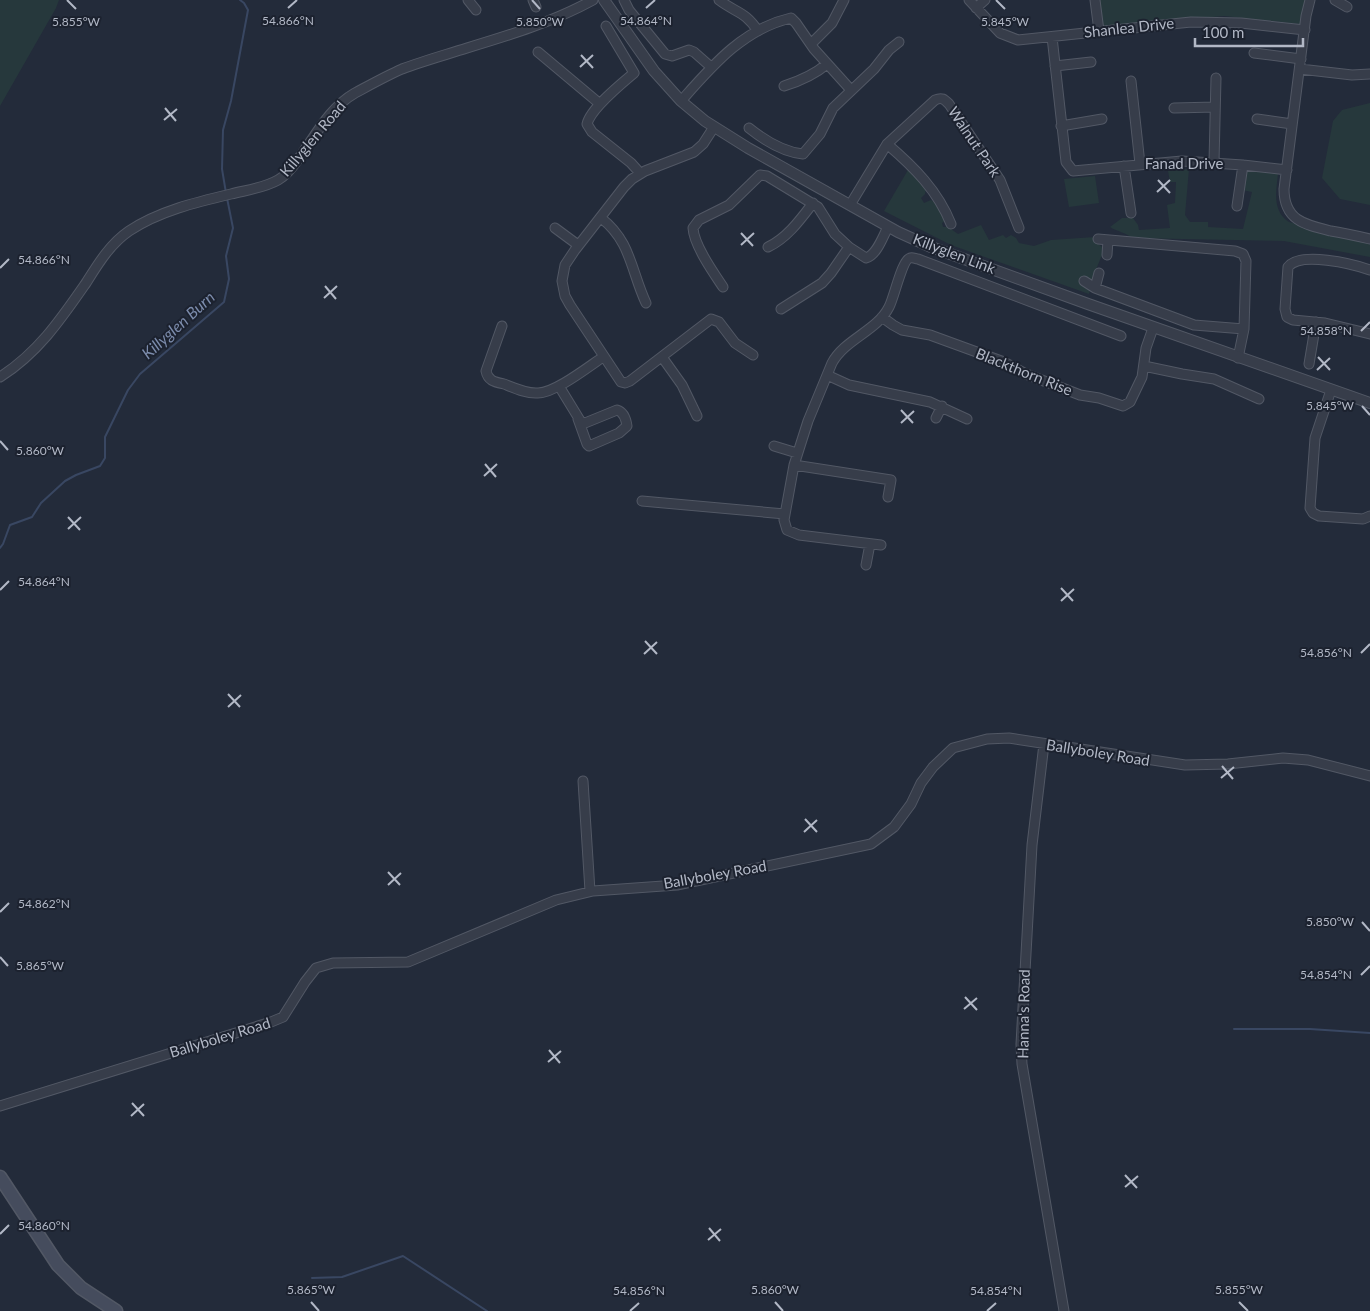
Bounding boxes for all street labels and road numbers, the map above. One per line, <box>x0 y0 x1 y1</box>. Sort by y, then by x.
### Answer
street label: Shanlea Drive <box>1083 13 1175 41</box>
street label: Killyglen Road <box>275 97 349 180</box>
street label: Walnut Park <box>945 103 1005 180</box>
street label: Fanad Drive <box>1145 154 1223 172</box>
street label: Killyglen Link <box>911 229 999 277</box>
street label: Blackthorn Rise <box>973 344 1075 399</box>
street label: Ballyboley Road <box>1045 735 1151 769</box>
street label: Ballyboley Road <box>662 856 768 892</box>
street label: Hanna's Road <box>1013 969 1033 1059</box>
street label: Ballyboley Road <box>167 1013 272 1061</box>

